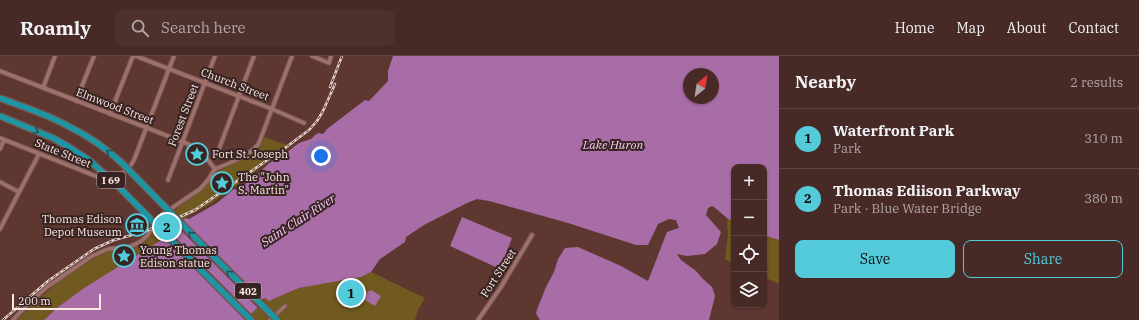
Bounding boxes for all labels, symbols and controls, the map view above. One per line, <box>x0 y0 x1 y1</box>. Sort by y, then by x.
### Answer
search box <box>115 10 395 46</box>
text: Roamly <box>20 16 91 40</box>
icon: search <box>129 17 151 39</box>
text: Search here <box>161 18 246 37</box>
text: Home <box>895 19 934 37</box>
text: Map <box>956 19 985 37</box>
text: About <box>1007 19 1046 37</box>
text: Contact <box>1068 19 1119 37</box>
street label: Church Street <box>199 65 271 103</box>
north arrow <box>683 68 719 104</box>
text: Nearby <box>795 71 856 93</box>
text: 2 results <box>1070 74 1123 91</box>
street label: Forest Street <box>165 82 201 148</box>
street label: Elmwood Street <box>74 85 156 127</box>
text: Waterfront Park <box>833 121 954 140</box>
one-way arrow <box>33 126 40 134</box>
text: 1 <box>804 130 812 147</box>
text: 310 m <box>1084 130 1123 147</box>
street label: State Street <box>33 135 93 171</box>
water label: Lake Huron <box>582 137 643 152</box>
text: Park <box>833 140 861 157</box>
place icon: Fort St. Joseph <box>184 141 210 167</box>
your location <box>311 146 331 166</box>
place label: Fort St. Joseph <box>212 147 288 161</box>
one-way arrow <box>106 149 113 156</box>
map controls <box>731 164 767 308</box>
button: + <box>731 164 767 200</box>
place icon: The "John S. Martin" <box>209 170 235 196</box>
place label: The "John S. Martin" <box>238 170 290 197</box>
road number: I 69 <box>97 172 125 188</box>
text: Thomas Ediison Parkway <box>833 181 1021 200</box>
water label: Saint Clair River <box>257 190 339 250</box>
text: 2 <box>804 190 812 207</box>
text: 380 m <box>1084 190 1123 207</box>
button: − <box>731 200 767 236</box>
text: Park · Blue Water Bridge <box>833 200 982 217</box>
place label: Thomas Edison Depot Museum <box>42 212 123 239</box>
museum icon: Thomas Edison Depot Museum <box>124 212 150 238</box>
pin: 2 <box>154 212 180 242</box>
one-way arrow <box>188 231 196 239</box>
button: locate <box>731 236 767 272</box>
button: Save <box>795 240 955 278</box>
button: Share <box>963 240 1123 278</box>
place icon: Young Thomas Edison statue <box>111 243 137 269</box>
place label: Young Thomas Edison statue <box>140 243 217 270</box>
street label: Fort Street <box>477 246 519 300</box>
one-way arrow <box>226 270 234 278</box>
button: layers <box>731 272 767 308</box>
pin: 1 <box>338 278 364 308</box>
road number: 402 <box>235 283 261 299</box>
scale bar <box>12 292 101 311</box>
text: 200 m <box>18 294 51 308</box>

